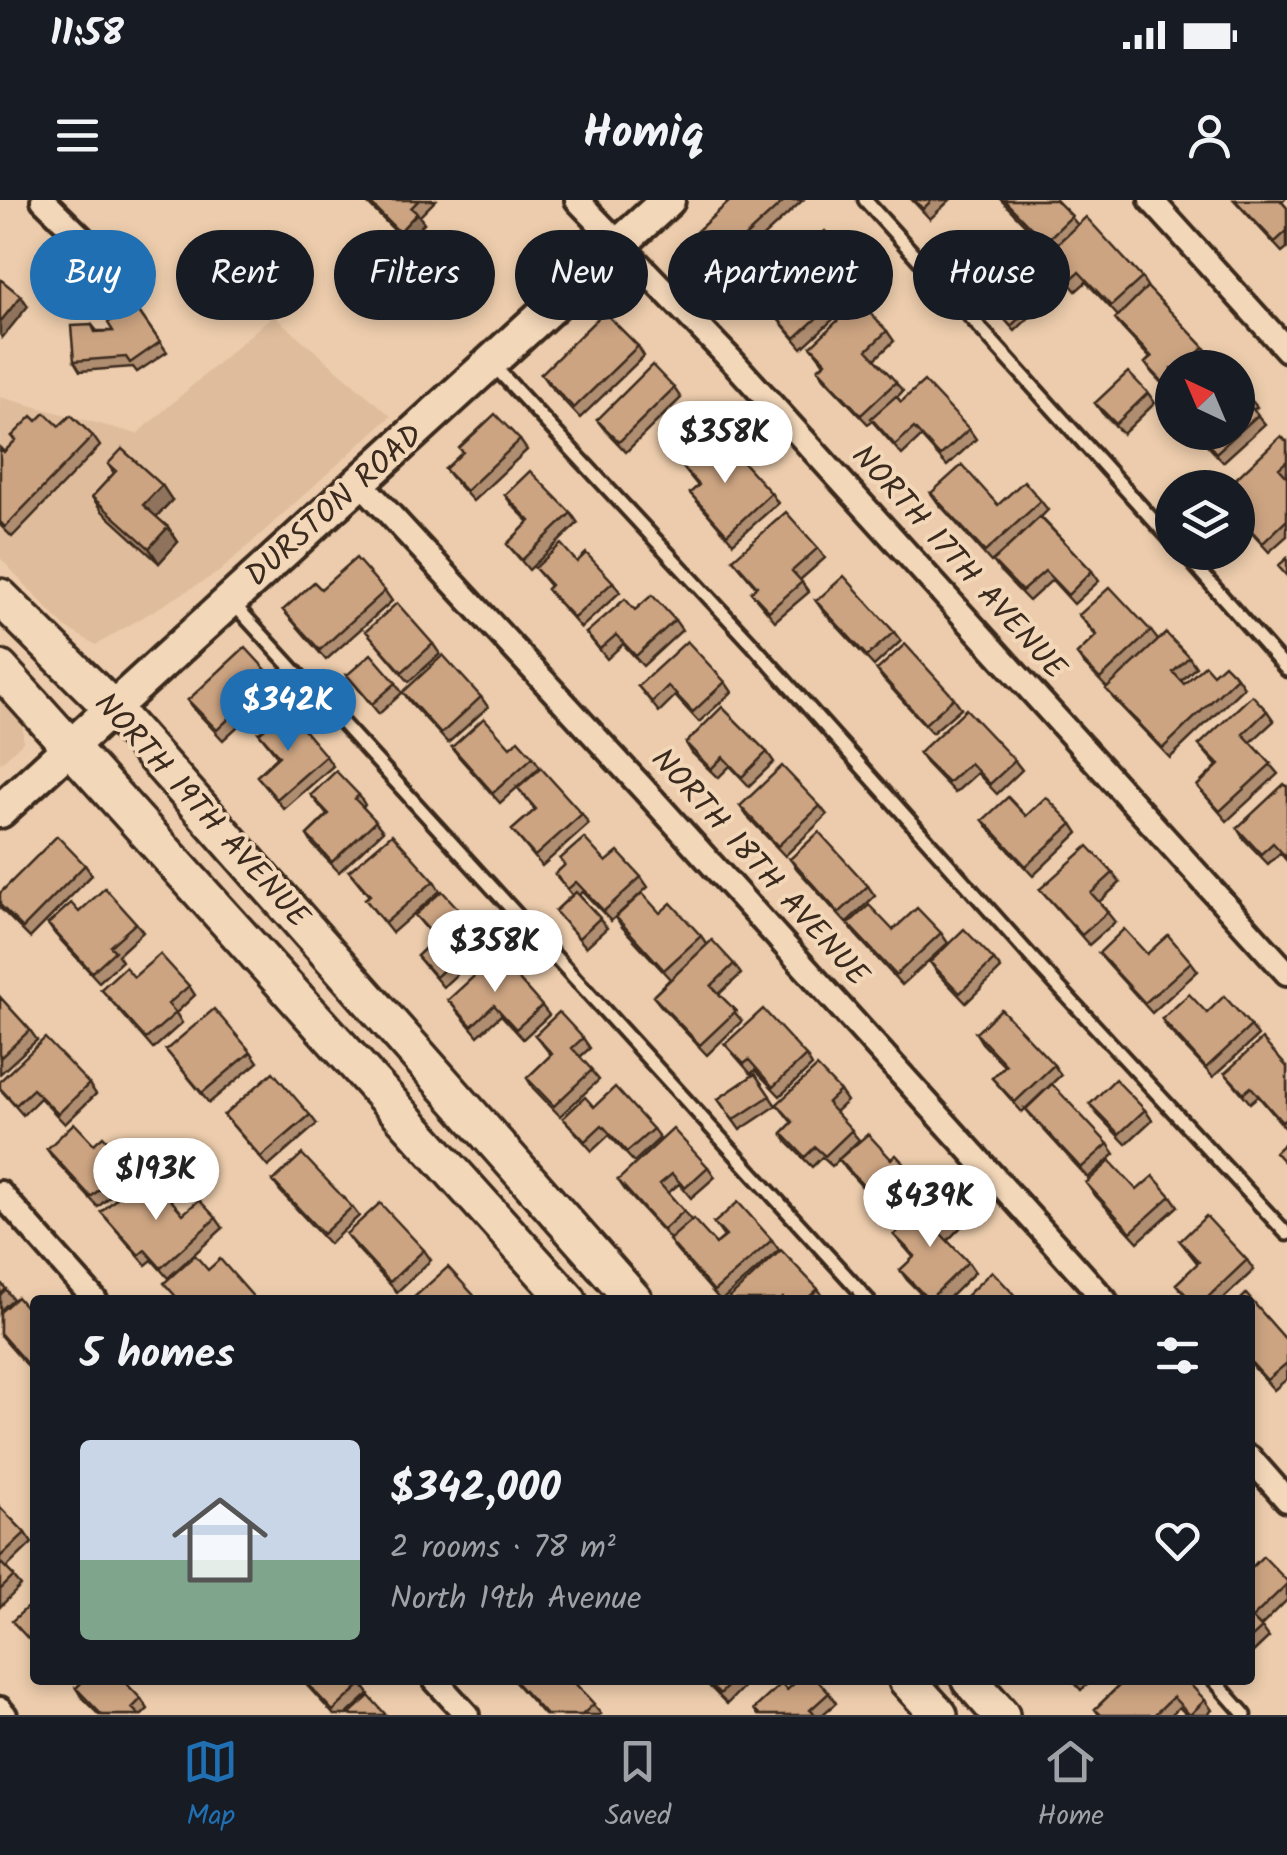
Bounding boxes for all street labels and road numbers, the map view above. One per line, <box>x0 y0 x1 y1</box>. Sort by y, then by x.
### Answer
street label: DURSTON ROAD <box>234 412 436 600</box>
street label: NORTH 17TH AVENUE <box>838 434 1079 693</box>
street label: NORTH 19TH AVENUE <box>81 681 322 942</box>
street label: NORTH 18TH AVENUE <box>637 737 881 1000</box>

